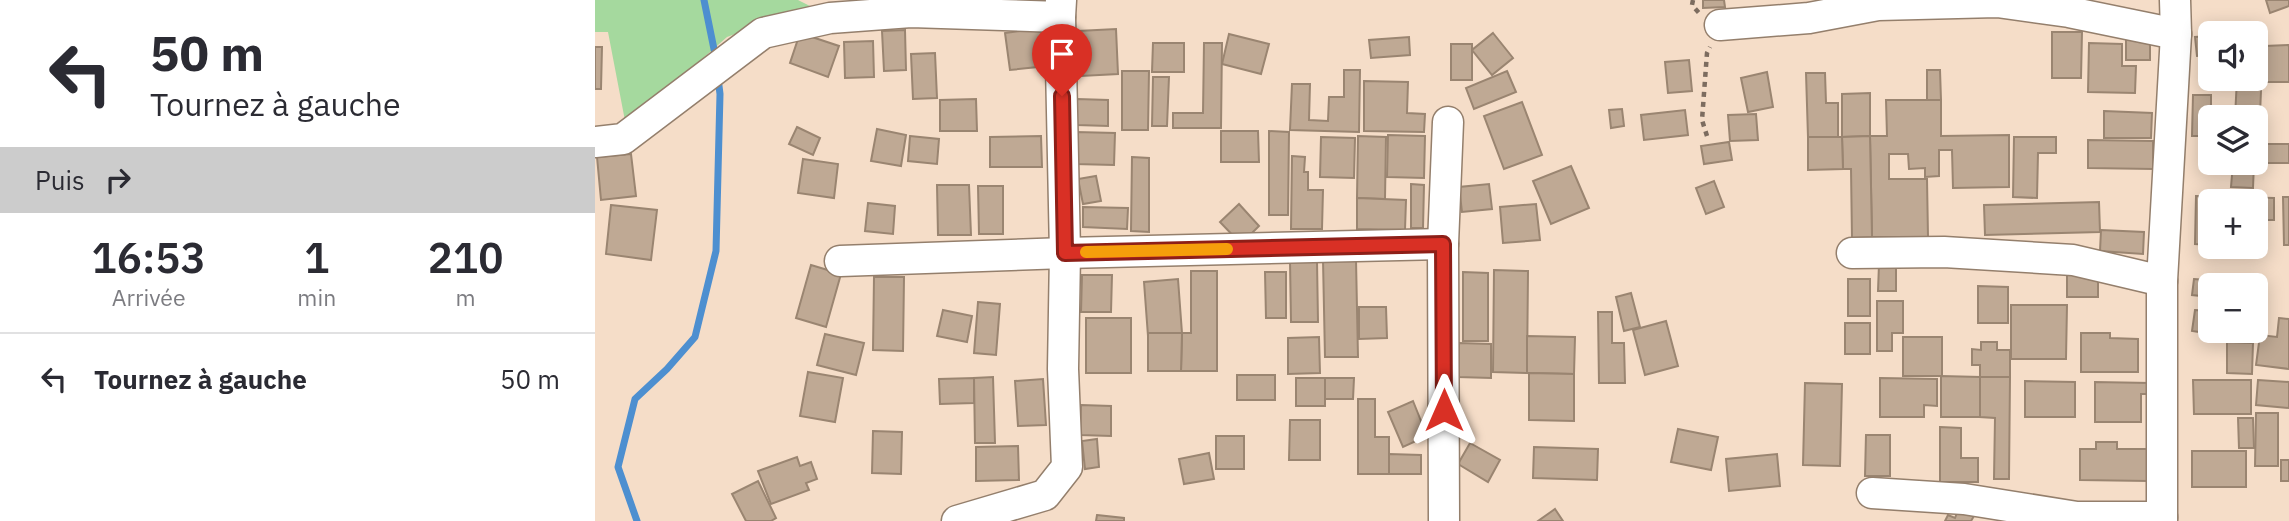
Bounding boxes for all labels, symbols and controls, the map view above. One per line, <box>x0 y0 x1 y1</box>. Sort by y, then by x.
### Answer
text: 50 m <box>150 21 264 84</box>
map controls <box>2198 21 2268 343</box>
button: sound <box>2198 21 2268 91</box>
pin <box>1032 24 1092 96</box>
icon: left <box>35 28 126 119</box>
icon: arrive <box>1043 35 1081 73</box>
text: Tournez à gauche <box>150 83 401 125</box>
button: layers <box>2198 105 2268 175</box>
icon: right <box>99 161 137 199</box>
text: Puis <box>35 163 85 197</box>
button: + <box>2198 189 2268 259</box>
text: 16:53 <box>92 230 206 285</box>
text: 1 <box>304 230 329 285</box>
text: 210 <box>428 230 503 285</box>
button: − <box>2198 273 2268 343</box>
text: Arrivée <box>112 282 186 312</box>
text: min <box>297 282 336 312</box>
text: m <box>456 282 476 312</box>
icon: left <box>35 360 73 398</box>
text: Tournez à gauche <box>94 362 307 396</box>
text: 50 m <box>500 362 560 396</box>
position arrow <box>1407 373 1481 447</box>

